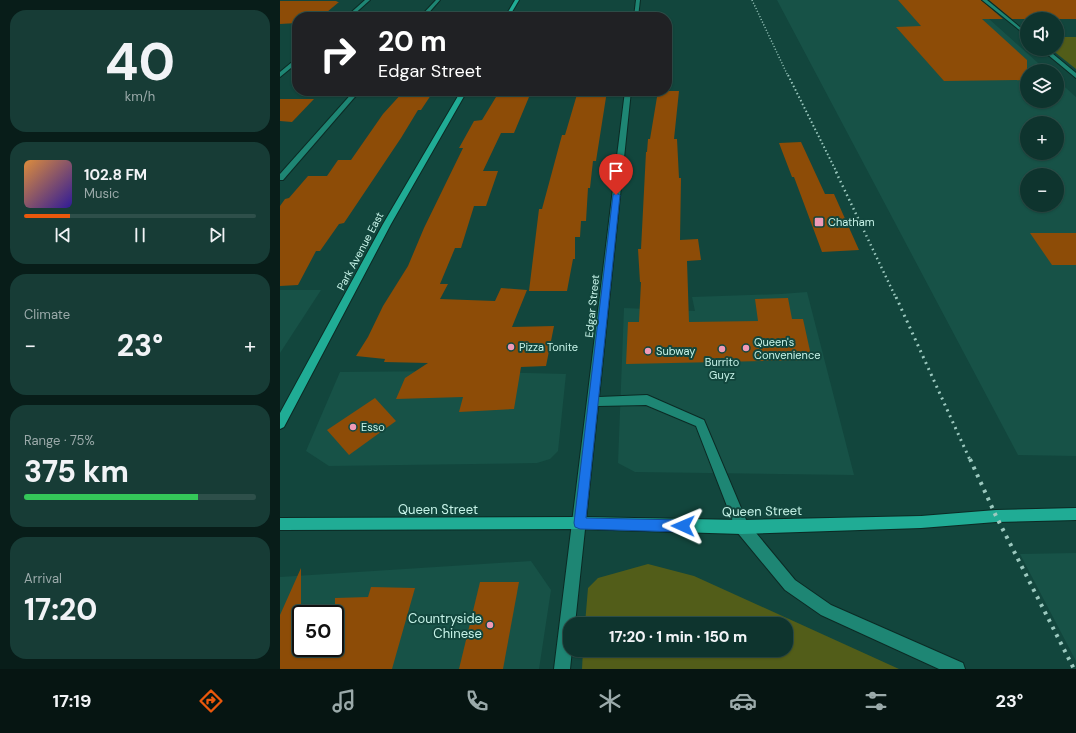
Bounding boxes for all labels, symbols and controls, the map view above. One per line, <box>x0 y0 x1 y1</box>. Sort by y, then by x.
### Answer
map controls <box>1020 12 1064 212</box>
button: sound <box>1020 12 1064 56</box>
text: 20 m <box>378 23 447 60</box>
text: 40 <box>105 28 175 96</box>
icon: right <box>312 28 364 80</box>
text: Edgar Street <box>378 59 482 83</box>
button: layers <box>1020 64 1064 108</box>
text: km/h <box>125 88 155 105</box>
button: + <box>1020 116 1064 160</box>
pin <box>599 154 633 195</box>
icon: arrive <box>605 160 627 182</box>
text: 102.8 FM <box>84 165 147 185</box>
button: − <box>1020 168 1064 212</box>
text: Music <box>84 185 119 202</box>
street label: Park Avenue East <box>333 209 387 293</box>
place label: Chatham <box>828 215 875 229</box>
marker: Chatham <box>813 216 825 228</box>
icon: previous <box>52 224 74 246</box>
icon: pause <box>129 224 151 246</box>
icon: next <box>206 224 228 246</box>
street label: Edgar Street <box>582 274 602 338</box>
text: Climate <box>24 306 70 323</box>
text: 23° <box>117 326 163 365</box>
text: − <box>24 331 36 360</box>
text: + <box>244 331 256 360</box>
place label: Queen's Convenience <box>754 335 820 362</box>
place label: Pizza Tonite <box>519 340 578 354</box>
marker: Pizza Tonite <box>506 342 516 352</box>
marker: Queen's Convenience <box>741 343 751 353</box>
place label: Subway <box>656 344 696 358</box>
marker: Burrito Guyz <box>717 344 727 354</box>
marker: Subway <box>643 346 653 356</box>
place label: Burrito Guyz <box>705 355 739 382</box>
place label: Esso <box>361 420 385 434</box>
marker: Esso <box>348 422 358 432</box>
text: Range · 75% <box>24 432 95 449</box>
text: 375 km <box>24 452 129 491</box>
street label: Queen Street <box>398 501 478 518</box>
street label: Queen Street <box>722 502 802 520</box>
position arrow <box>662 505 704 547</box>
text: Arrival <box>24 570 62 587</box>
text: 17:20 <box>24 590 97 629</box>
speed limit sign: 50 <box>292 605 344 657</box>
place label: Countryside Chinese <box>408 610 482 642</box>
marker: Countryside Chinese <box>485 620 495 630</box>
text: 17:20 · 1 min · 150 m <box>609 627 747 647</box>
icon: directions <box>197 687 225 715</box>
icon: music <box>330 687 358 715</box>
icon: phone <box>463 687 491 715</box>
icon: climate <box>596 687 624 715</box>
icon: car <box>729 687 757 715</box>
icon: filters <box>862 687 890 715</box>
text: 17:19 <box>53 689 91 713</box>
text: 23° <box>996 689 1023 713</box>

